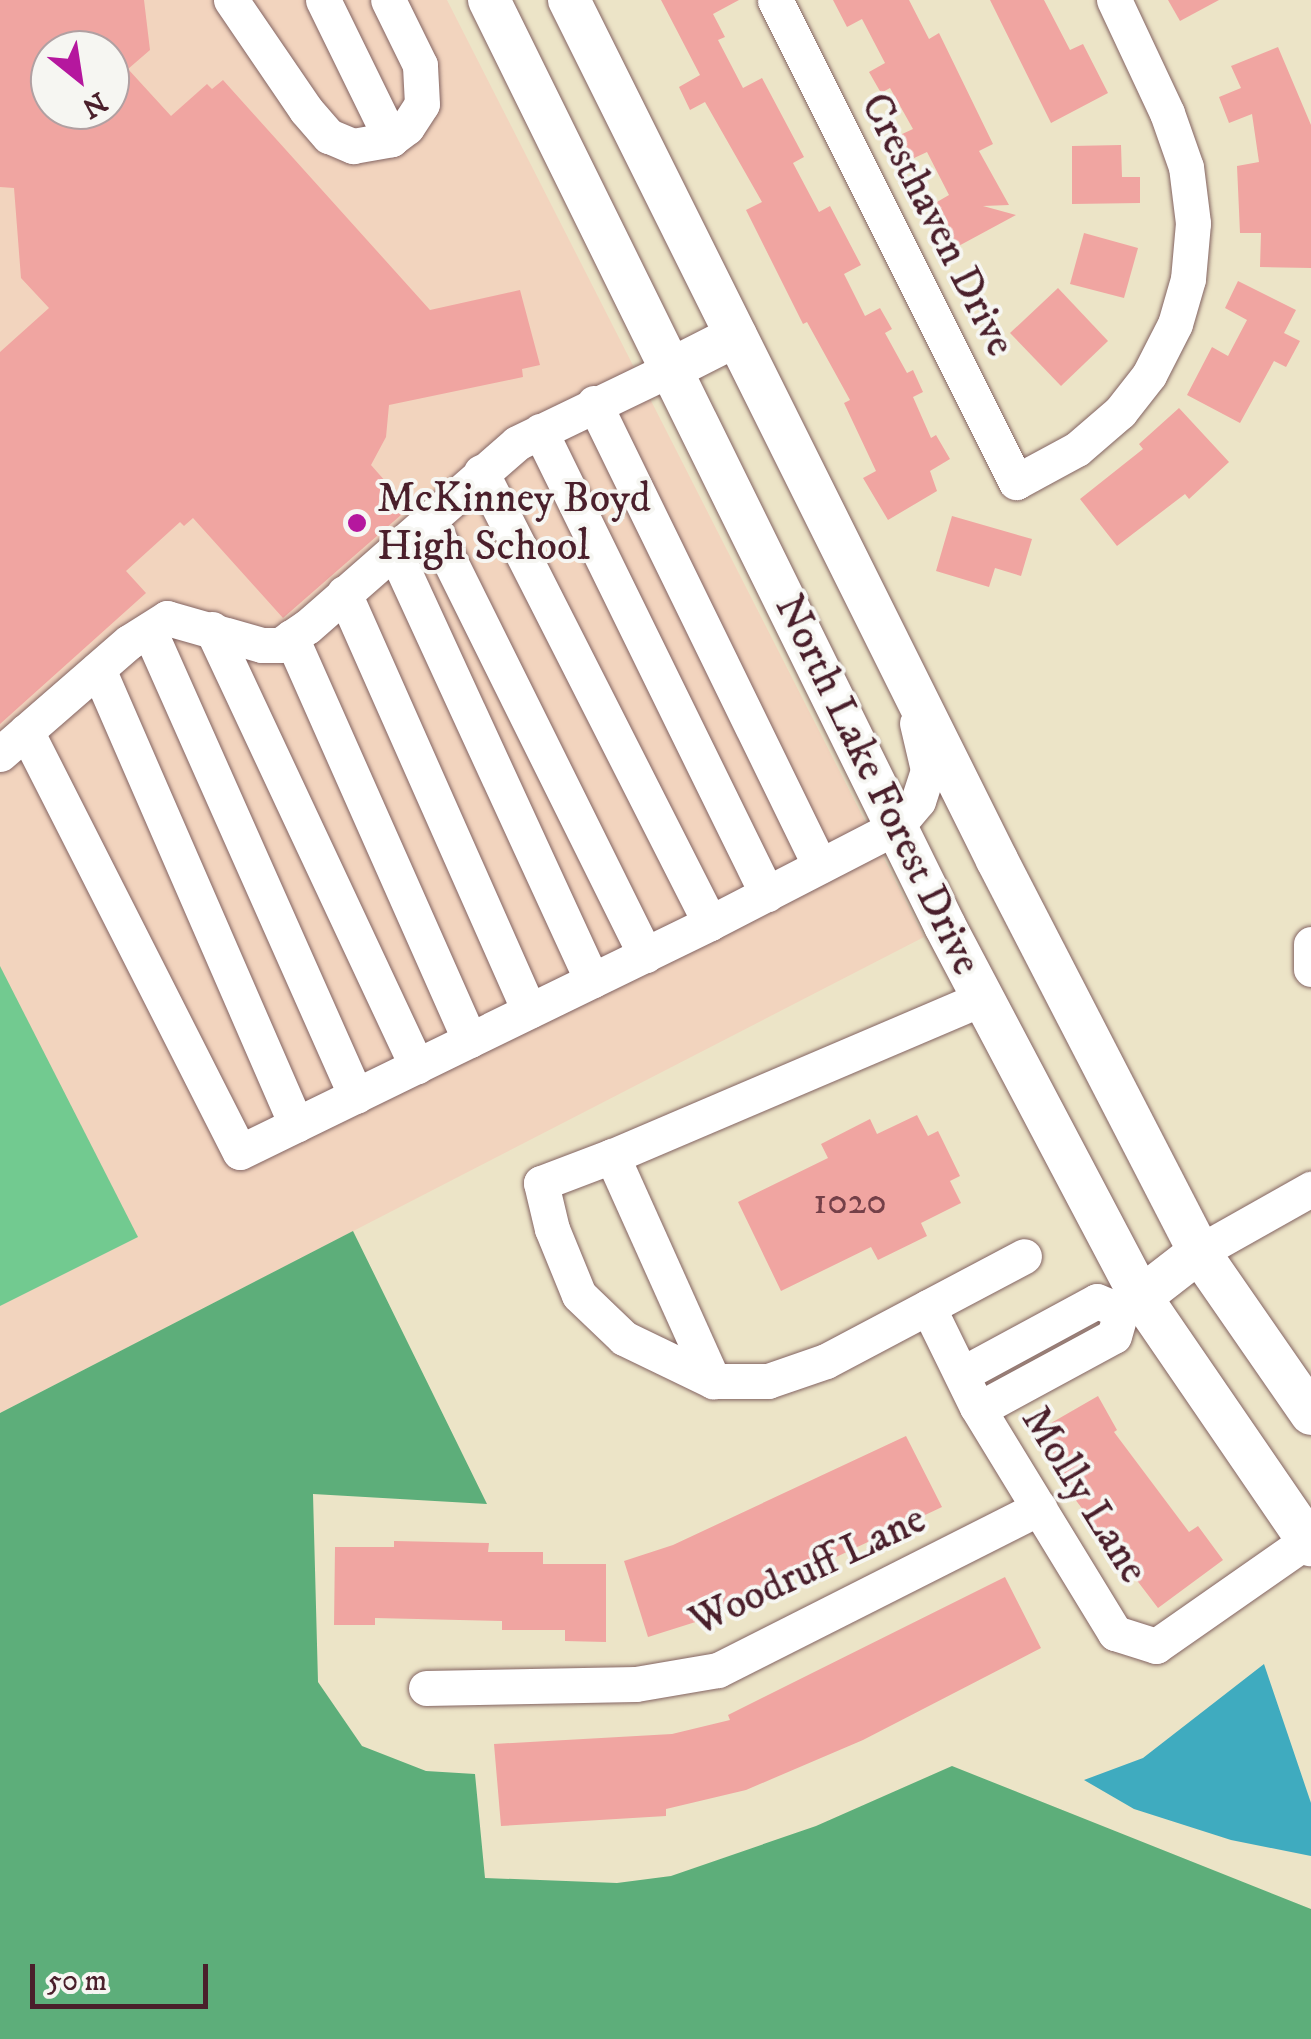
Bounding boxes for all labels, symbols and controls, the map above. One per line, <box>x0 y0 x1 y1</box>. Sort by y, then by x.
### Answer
north arrow <box>30 30 130 130</box>
text: N <box>76 84 113 126</box>
street label: Cresthaven Drive <box>849 85 1025 365</box>
place label: McKinney Boyd High School <box>377 474 651 572</box>
marker: McKinney Boyd High School <box>346 512 368 534</box>
street label: North Lake Forest Drive <box>763 587 991 983</box>
house number: 1020 <box>813 1180 887 1226</box>
street label: Molly Lane <box>1010 1397 1158 1593</box>
street label: Woodruff Lane <box>682 1495 934 1647</box>
scale bar <box>35 1944 212 2006</box>
text: 50 m <box>47 1963 107 2000</box>

